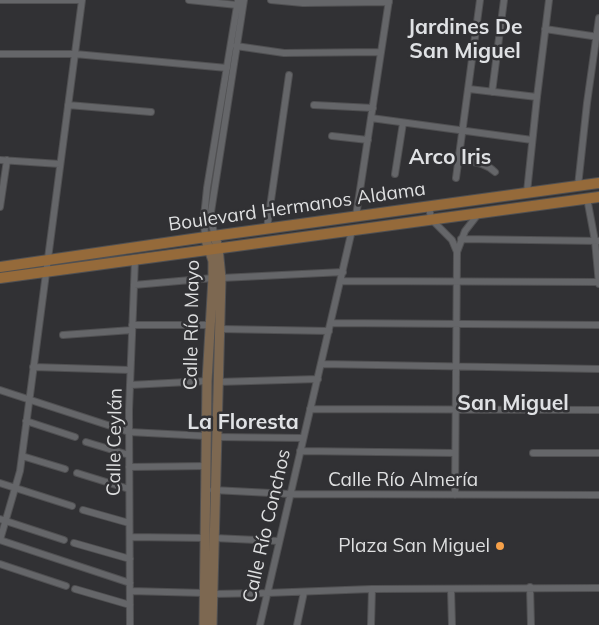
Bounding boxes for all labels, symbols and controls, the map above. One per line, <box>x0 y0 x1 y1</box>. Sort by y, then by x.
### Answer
district label: Jardines De San Miguel <box>407 15 523 65</box>
district label: Arco Iris <box>409 145 491 171</box>
street label: Boulevard Hermanos Aldama <box>167 178 427 236</box>
street label: Calle Río Mayo <box>179 260 205 390</box>
street label: Calle Ceylán <box>103 388 127 496</box>
district label: San Miguel <box>457 391 569 417</box>
district label: La Floresta <box>187 410 299 436</box>
street label: Calle Río Conchos <box>238 447 296 605</box>
street label: Calle Río Almería <box>328 469 478 491</box>
place label: Plaza San Miguel <box>338 535 490 557</box>
marker: Plaza San Miguel <box>494 540 506 552</box>

